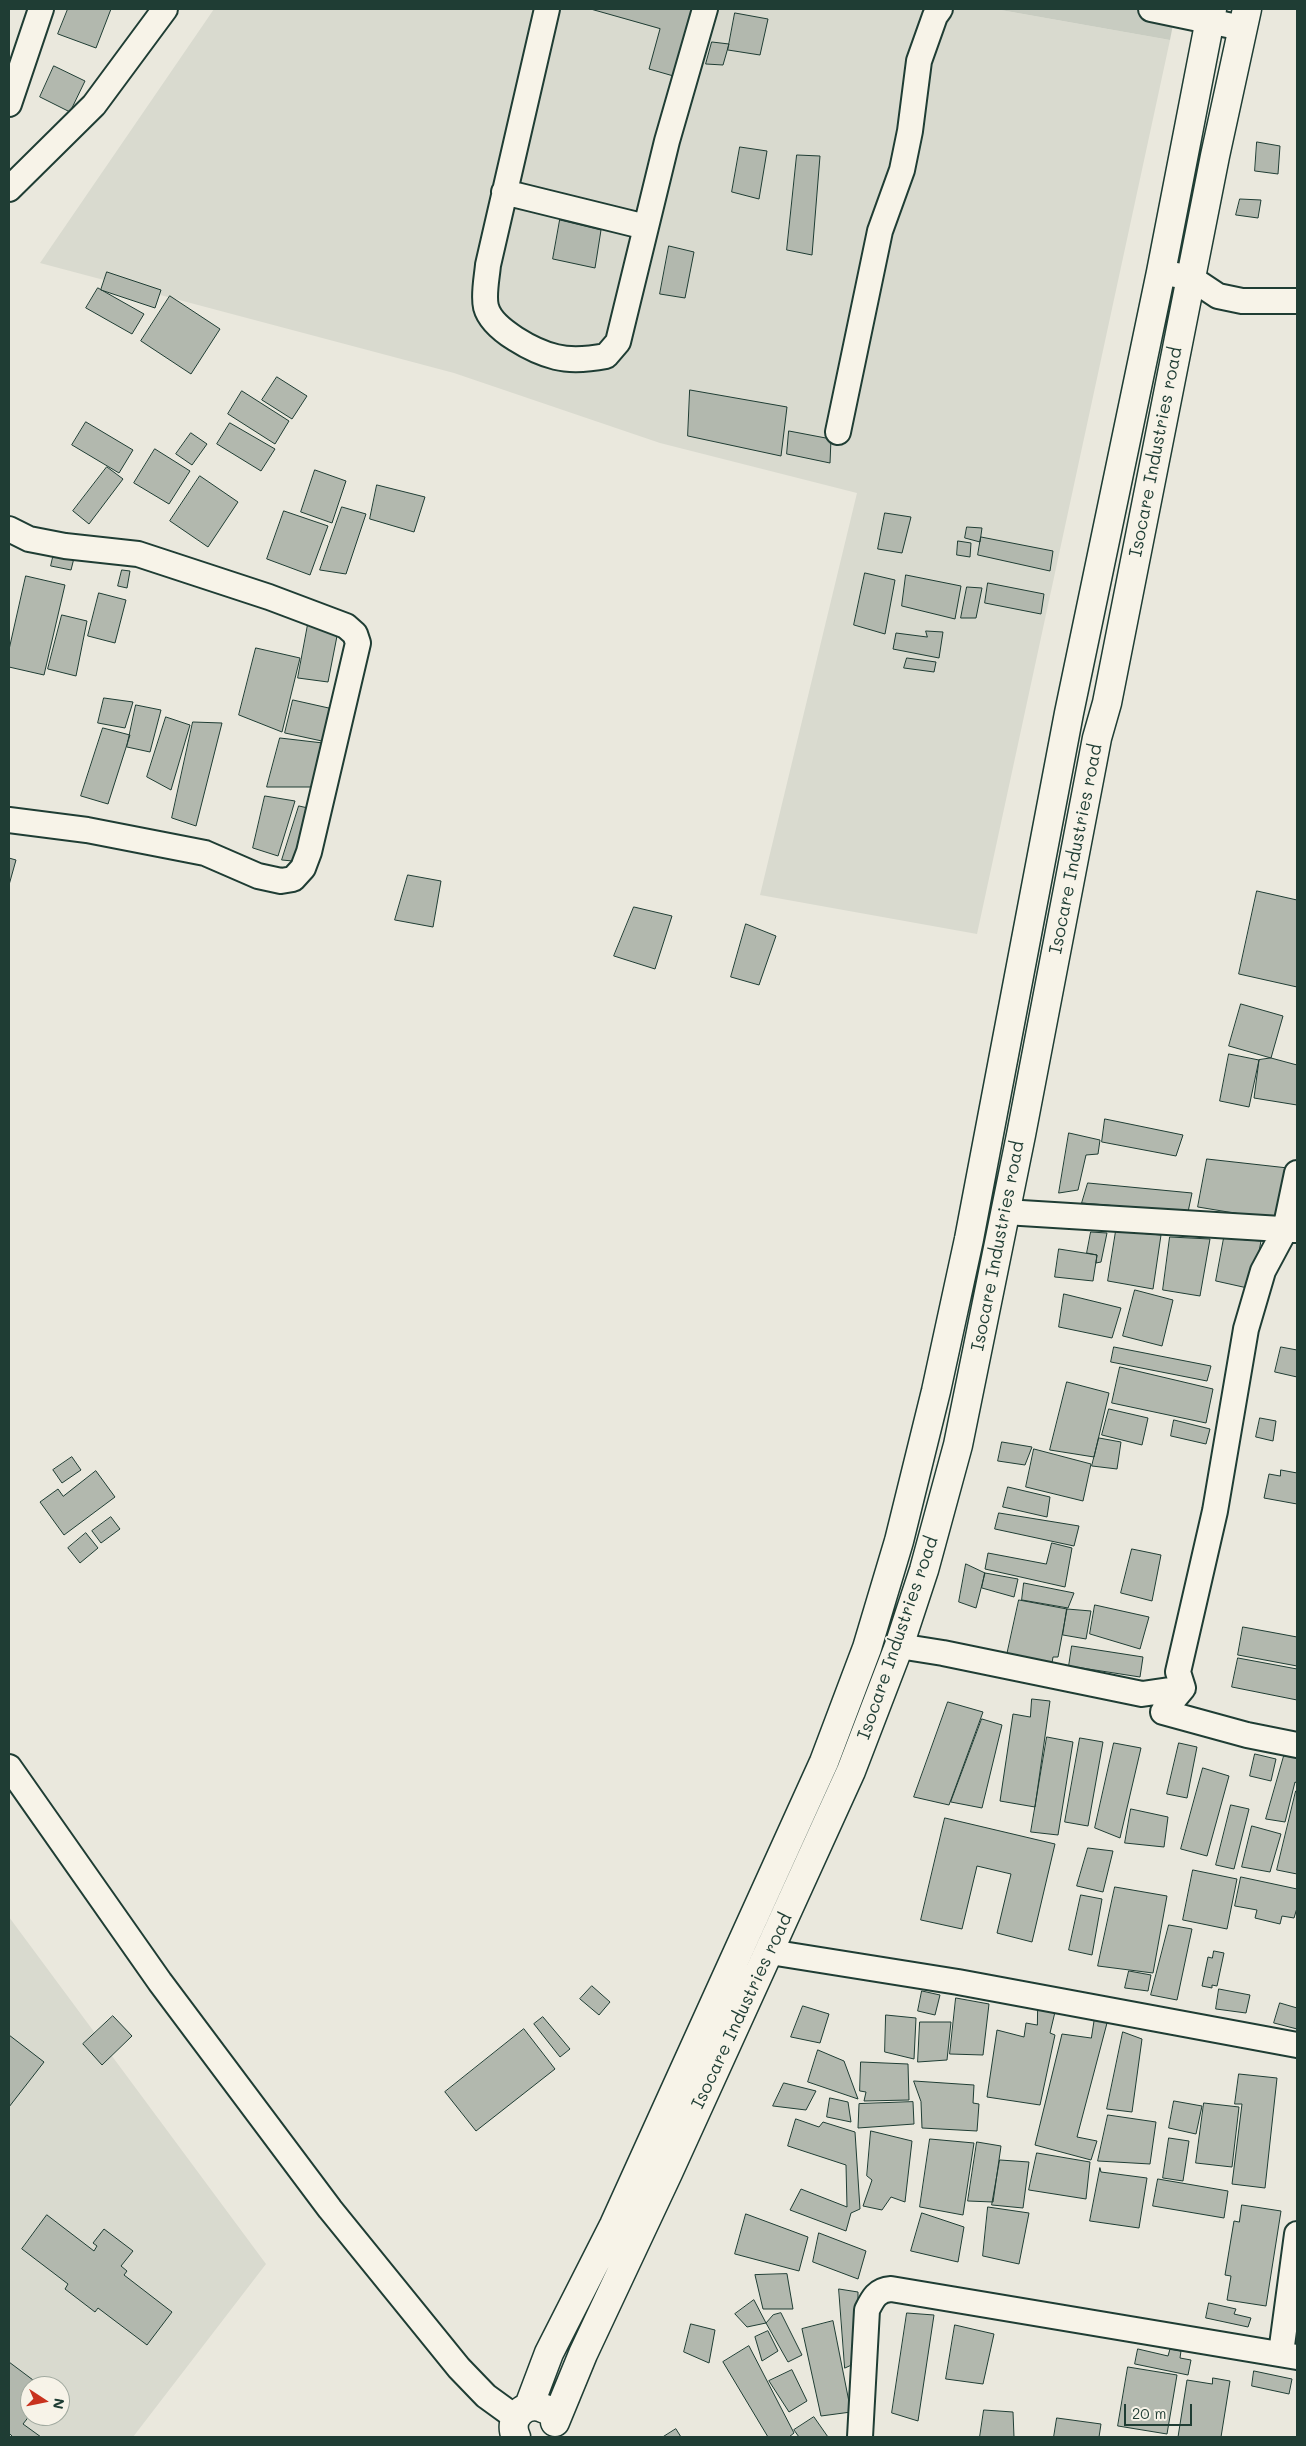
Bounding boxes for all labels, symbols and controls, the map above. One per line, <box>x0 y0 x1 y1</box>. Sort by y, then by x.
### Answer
street label: Isocare Industries road <box>1125 345 1187 559</box>
street label: Isocare Industries road <box>1045 742 1107 956</box>
street label: Isocare Industries road <box>967 1139 1029 1353</box>
street label: Isocare Industries road <box>853 1534 943 1742</box>
street label: Isocare Industries road <box>687 1910 797 2112</box>
north arrow <box>20 2376 70 2426</box>
scale bar <box>1126 2394 1194 2426</box>
text: N <box>49 2397 70 2411</box>
text: 20 m <box>1132 2403 1166 2423</box>

